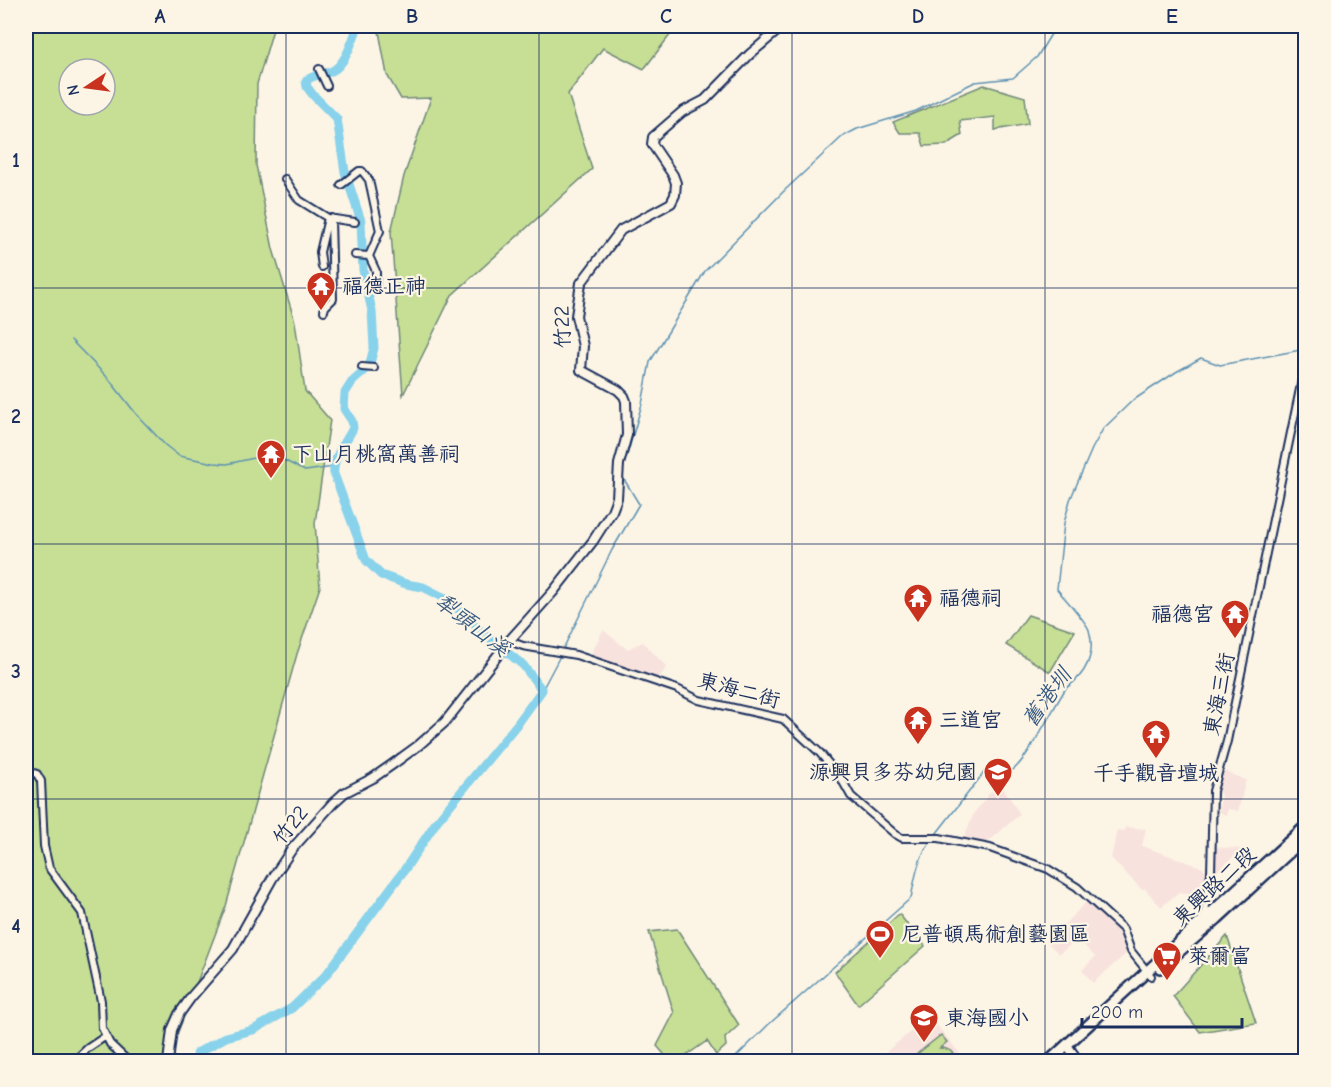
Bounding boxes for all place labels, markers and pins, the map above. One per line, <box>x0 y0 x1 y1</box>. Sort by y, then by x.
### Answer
temple icon: 福德正神 <box>305 270 337 312</box>
place label: 福德正神 <box>342 274 426 298</box>
temple icon: 下山月桃窩萬善祠 <box>255 438 287 480</box>
place label: 下山月桃窩萬善祠 <box>292 442 460 466</box>
temple icon: 福德祠 <box>902 582 934 624</box>
place label: 福德祠 <box>939 586 1002 610</box>
temple icon: 福德宮 <box>1219 598 1251 640</box>
place label: 福德宮 <box>1151 602 1214 626</box>
temple icon: 三道宮 <box>902 704 934 746</box>
place label: 三道宮 <box>939 708 1002 732</box>
temple icon: 千手觀音壇城 <box>1140 718 1172 760</box>
school or university icon: 源興貝多芬幼兒園 <box>982 756 1014 798</box>
place label: 源興貝多芬幼兒園 <box>809 760 977 784</box>
place label: 千手觀音壇城 <box>1093 761 1219 785</box>
sports icon: 尼普頓馬術創藝園區 <box>864 918 896 960</box>
place label: 尼普頓馬術創藝園區 <box>901 922 1090 946</box>
supermarket icon: 萊爾富 <box>1151 940 1183 982</box>
place label: 萊爾富 <box>1188 944 1251 968</box>
school or university icon: 東海國小 <box>908 1002 940 1044</box>
place label: 東海國小 <box>945 1006 1029 1030</box>

